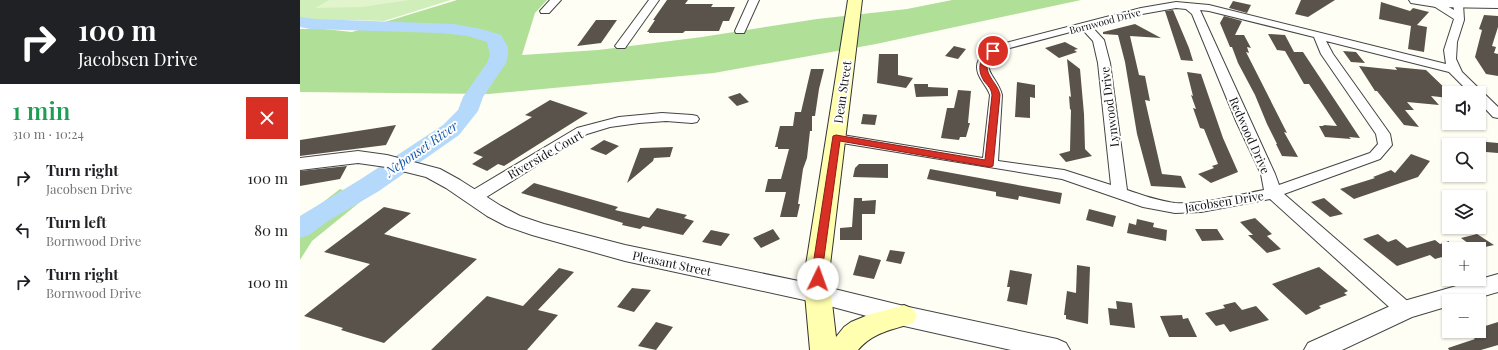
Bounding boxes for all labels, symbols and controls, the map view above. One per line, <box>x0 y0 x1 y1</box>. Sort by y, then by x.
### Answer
street label: Bornwood Drive <box>1068 5 1142 37</box>
text: 100 m <box>78 11 157 48</box>
icon: right <box>12 16 64 68</box>
pin <box>976 34 1010 68</box>
icon: arrive <box>982 40 1004 62</box>
text: Jacobsen Drive <box>78 47 198 71</box>
street label: Dean Street <box>830 59 854 124</box>
street label: Lynwood Drive <box>1096 66 1122 148</box>
map controls <box>1442 86 1486 338</box>
button: sound <box>1442 86 1486 130</box>
text: 1 min <box>12 94 70 126</box>
street label: Redwood Drive <box>1226 94 1274 176</box>
button: close <box>246 97 288 139</box>
water label: Neponset River <box>381 117 461 180</box>
text: 310 m · 10:24 <box>12 125 84 142</box>
street label: Riverside Court <box>504 126 586 182</box>
button: search <box>1442 138 1486 182</box>
text: Turn right <box>46 160 119 180</box>
icon: right <box>12 167 34 189</box>
text: 100 m <box>247 168 288 188</box>
text: Jacobsen Drive <box>46 180 132 197</box>
street label: Jacobsen Drive <box>1182 187 1265 215</box>
button: layers <box>1442 190 1486 234</box>
text: Turn left <box>46 212 107 232</box>
icon: left <box>12 219 34 241</box>
text: 80 m <box>254 220 288 240</box>
text: Bornwood Drive <box>46 232 141 249</box>
button: + <box>1442 242 1486 286</box>
street label: Pleasant Street <box>631 247 714 279</box>
position arrow <box>797 258 839 300</box>
text: Turn right <box>46 264 119 284</box>
icon: right <box>12 271 34 293</box>
text: 100 m <box>247 272 288 292</box>
text: Bornwood Drive <box>46 284 141 301</box>
button: − <box>1442 294 1486 338</box>

